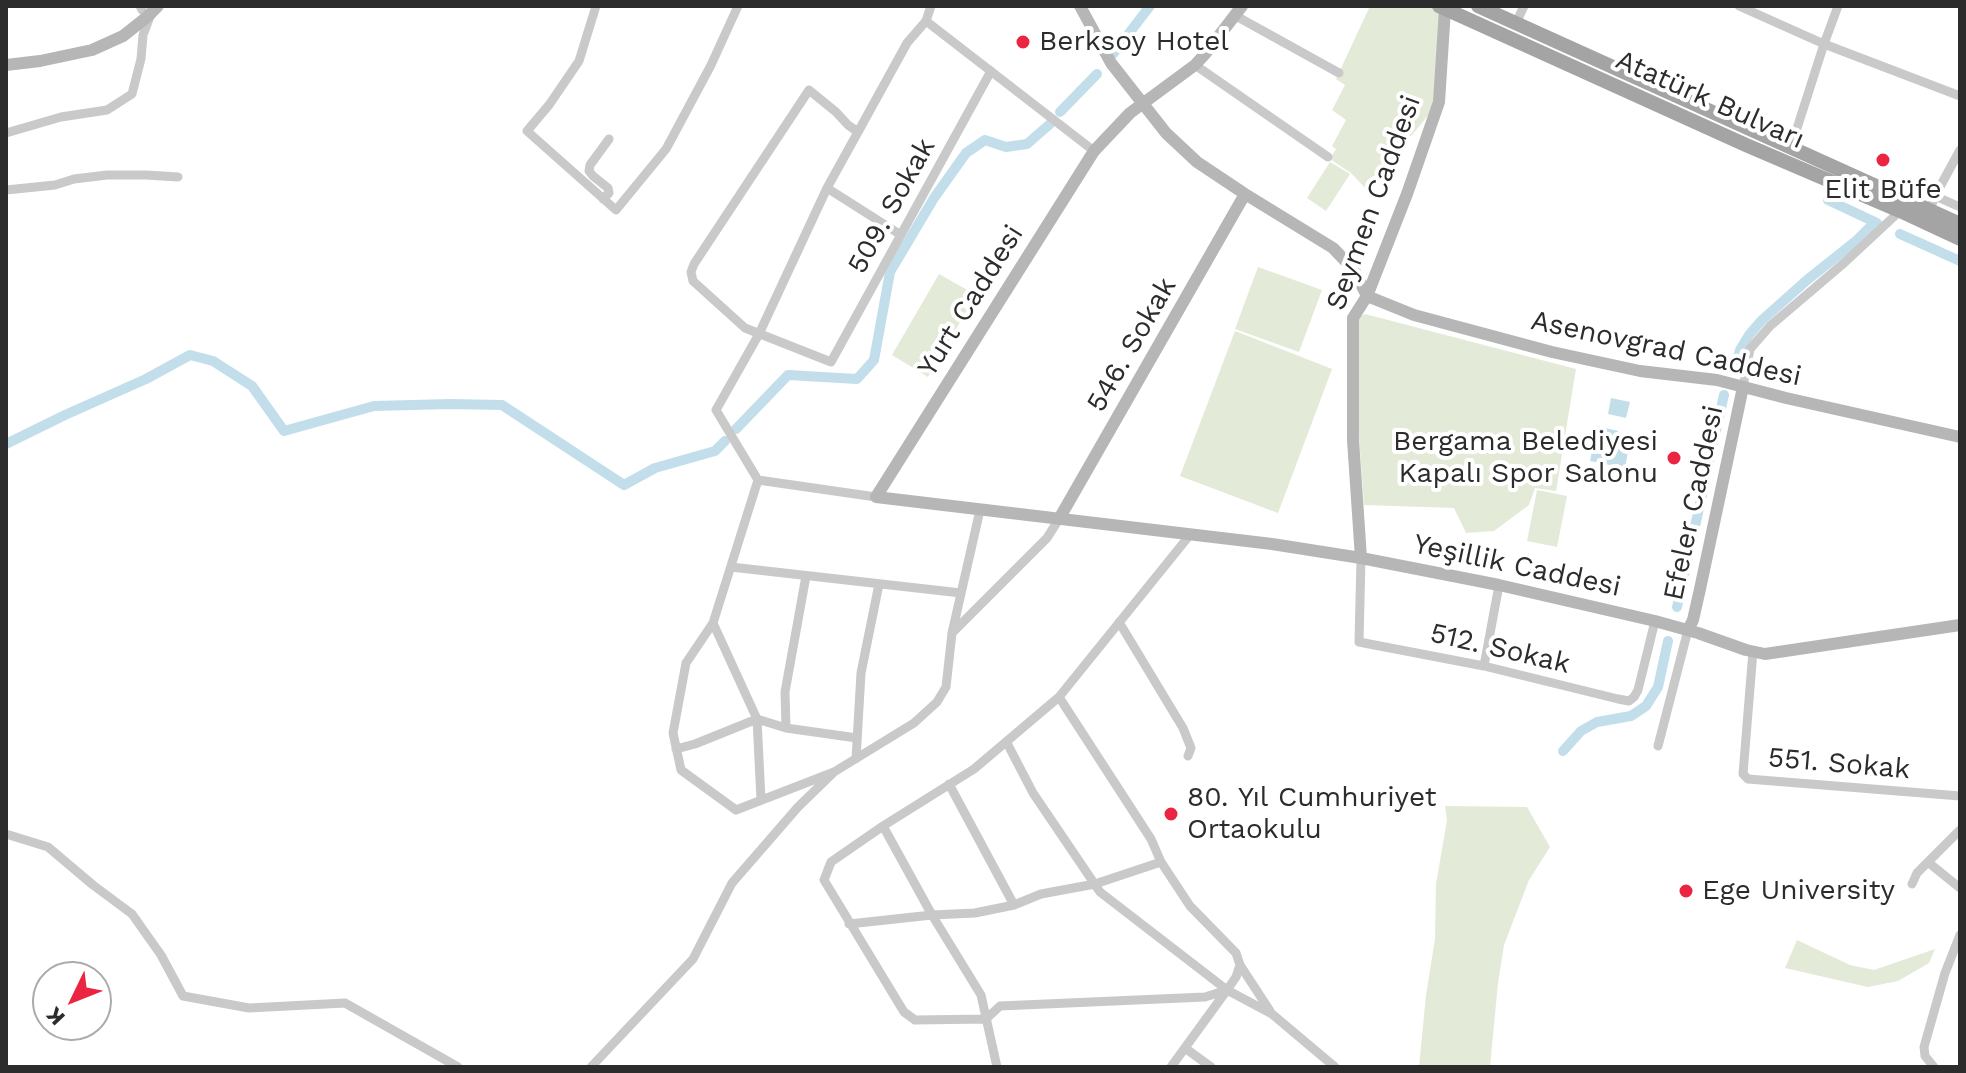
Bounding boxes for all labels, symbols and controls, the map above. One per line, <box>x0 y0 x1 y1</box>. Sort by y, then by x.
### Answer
place label: Berksoy Hotel <box>1039 25 1229 59</box>
marker: Berksoy Hotel <box>1014 33 1032 51</box>
street label: Atatürk Bulvarı <box>1611 43 1809 157</box>
street label: Seymen Caddesi <box>1320 91 1428 315</box>
street label: 509. Sokak <box>841 132 943 280</box>
marker: Elit Büfe <box>1874 151 1892 169</box>
place label: Elit Büfe <box>1824 173 1942 207</box>
street label: Yurt Caddesi <box>911 219 1031 383</box>
street label: 546. Sokak <box>1080 272 1184 418</box>
street label: Asenovgrad Caddesi <box>1528 304 1804 394</box>
street label: Efeler Caddesi <box>1657 402 1731 604</box>
place label: Bergama Belediyesi Kapalı Spor Salonu <box>1393 425 1658 491</box>
marker: Bergama Belediyesi Kapalı Spor Salonu <box>1665 449 1683 467</box>
street label: Yeşillik Caddesi <box>1410 528 1624 604</box>
street label: 512. Sokak <box>1427 617 1573 681</box>
street label: 551. Sokak <box>1767 741 1911 787</box>
place label: 80. Yıl Cumhuriyet Ortaokulu <box>1187 781 1437 847</box>
marker: 80. Yıl Cumhuriyet Ortaokulu <box>1162 805 1180 823</box>
place label: Ege University <box>1702 874 1895 908</box>
marker: Ege University <box>1677 882 1695 900</box>
north arrow <box>32 961 112 1041</box>
text: K <box>41 1002 70 1030</box>

